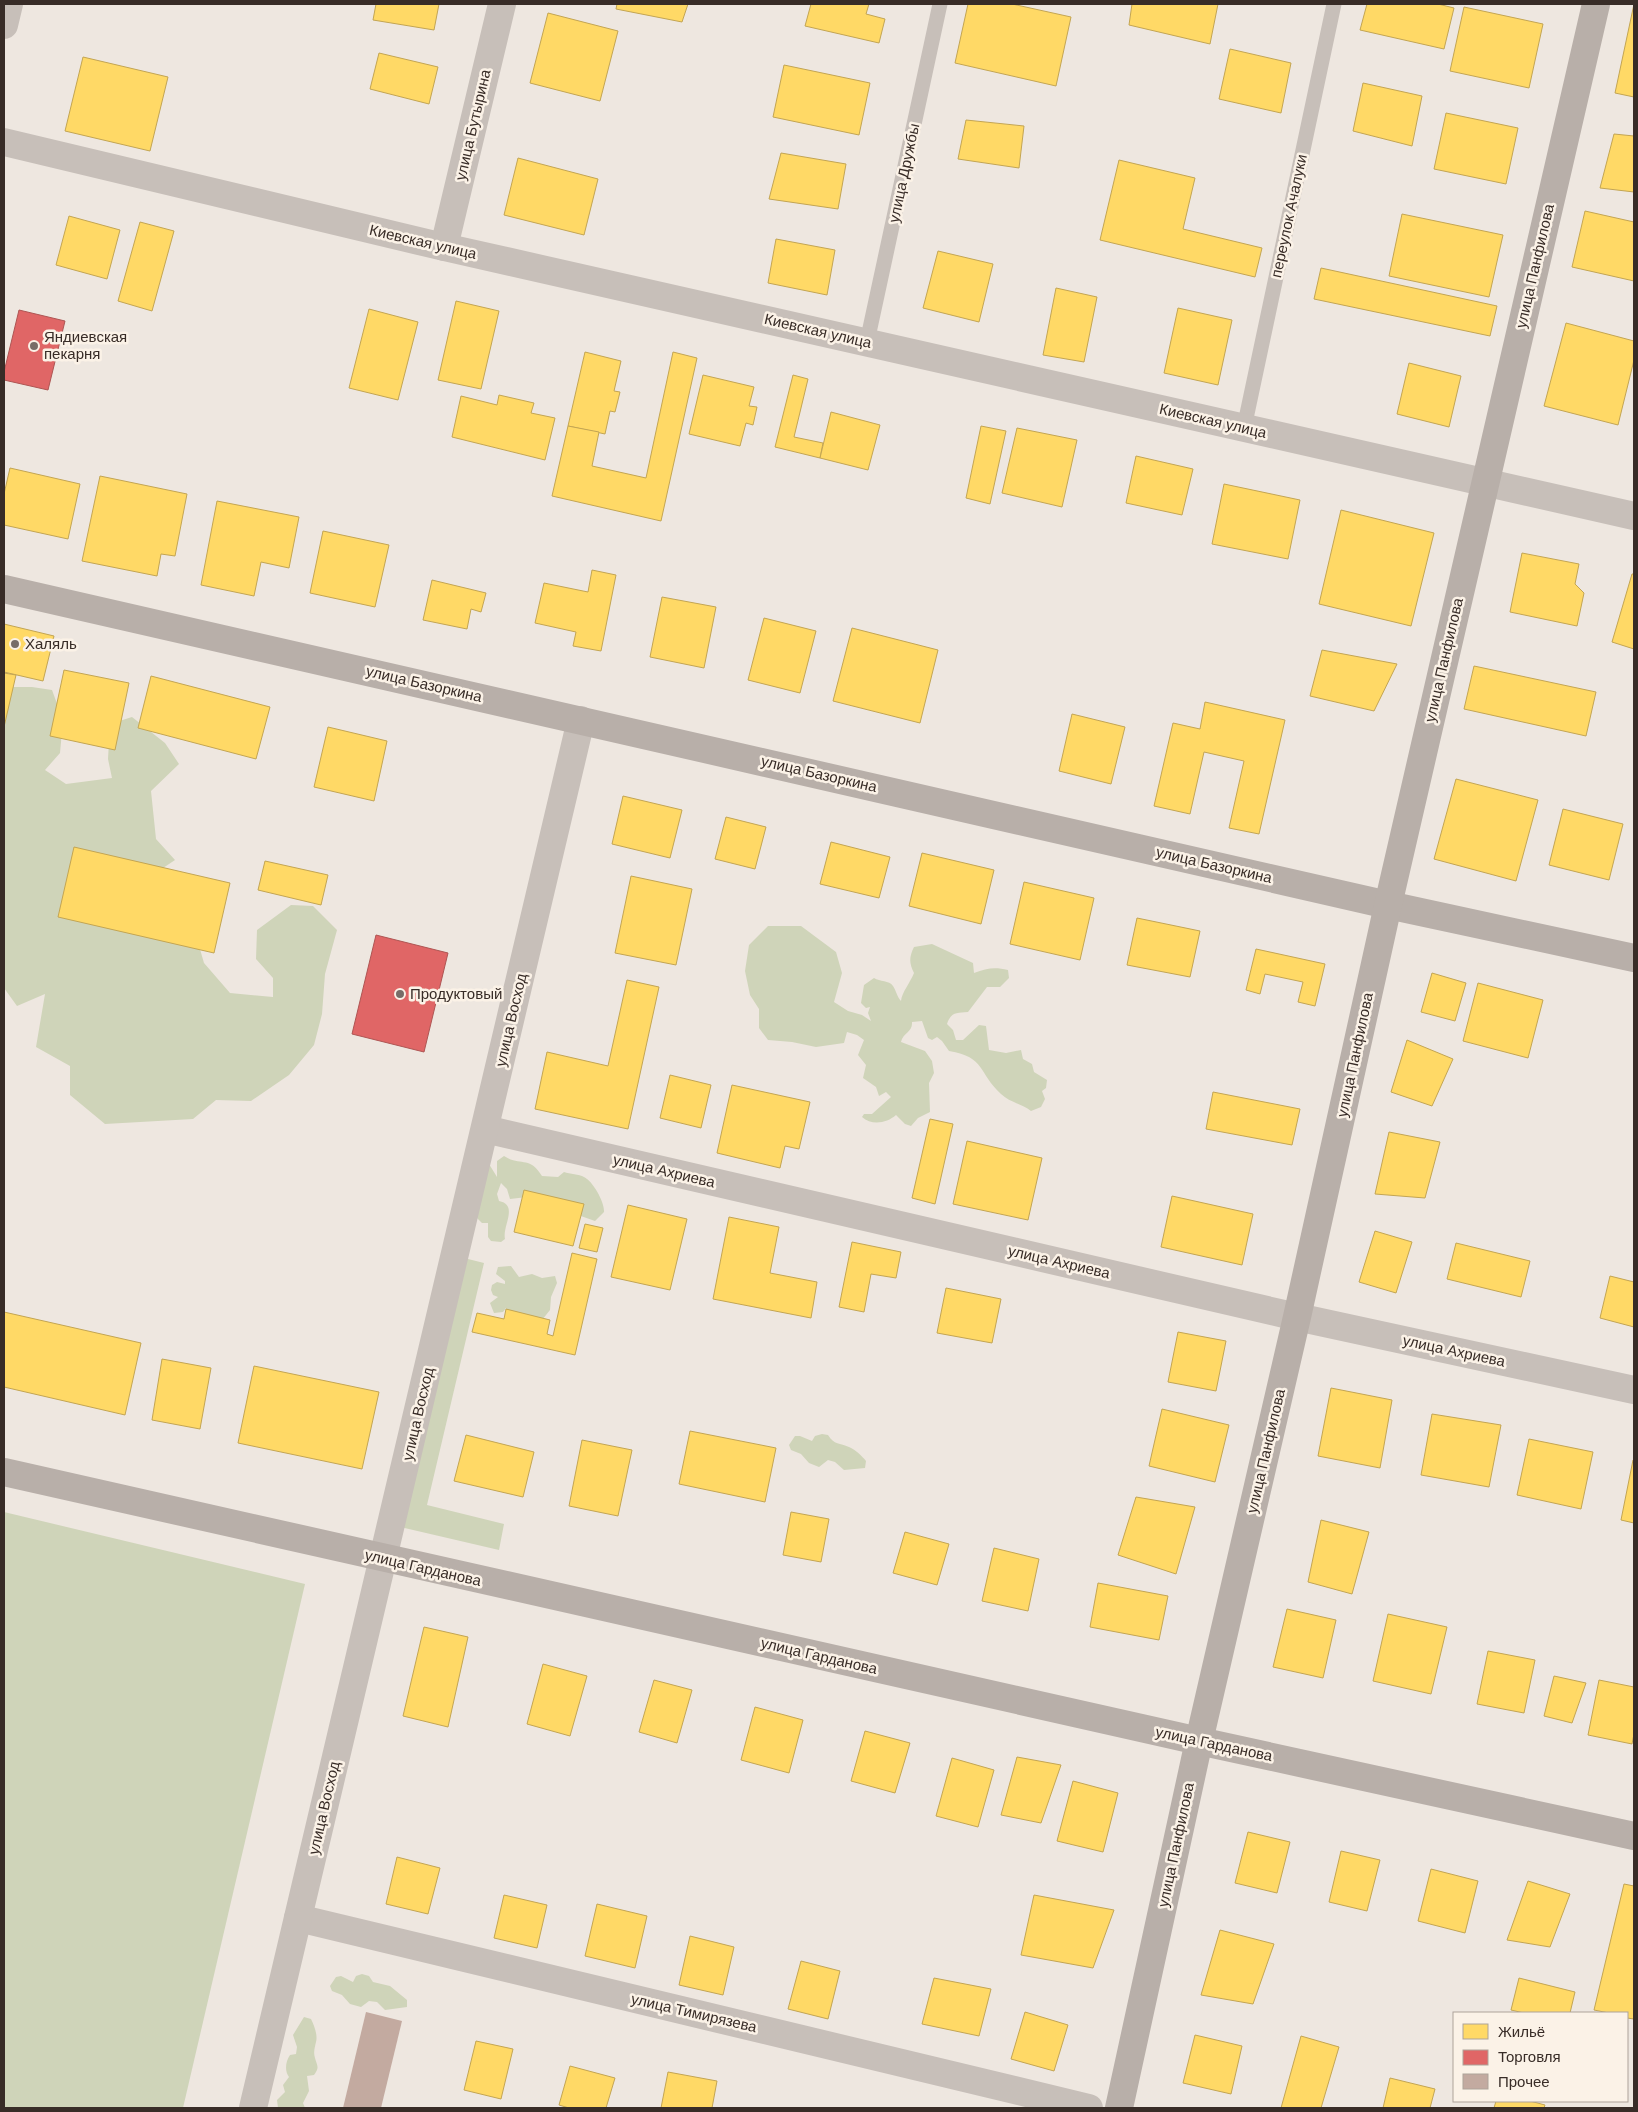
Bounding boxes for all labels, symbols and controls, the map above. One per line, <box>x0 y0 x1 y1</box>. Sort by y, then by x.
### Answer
street label: улица Бутырина <box>451 67 494 182</box>
street label: улица Дружбы <box>885 122 922 224</box>
street label: переулок Ачалуки <box>1267 153 1310 279</box>
street label: улица Панфилова <box>1512 201 1557 330</box>
street label: Киевская улица <box>368 221 479 262</box>
street label: Киевская улица <box>763 310 874 351</box>
place label: Яндиевская пекарня <box>44 328 127 362</box>
marker: Яндиевская пекарня <box>28 340 40 352</box>
street label: Киевская улица <box>1158 400 1269 441</box>
street label: улица Панфилова <box>1421 595 1466 724</box>
place label: Халяль <box>25 635 77 652</box>
marker: Халяль <box>9 638 21 650</box>
street label: улица Базоркина <box>365 662 484 705</box>
street label: улица Базоркина <box>760 752 879 795</box>
street label: улица Базоркина <box>1155 843 1274 886</box>
street label: улица Восход <box>492 971 530 1068</box>
place label: Продуктовый <box>410 985 502 1002</box>
marker: Продуктовый <box>394 988 406 1000</box>
street label: улица Панфилова <box>1333 990 1376 1119</box>
street label: улица Ахриева <box>611 1151 717 1191</box>
street label: улица Ахриева <box>1006 1242 1112 1282</box>
street label: улица Ахриева <box>1401 1331 1507 1370</box>
street label: улица Восход <box>399 1365 437 1462</box>
street label: улица Панфилова <box>1243 1386 1288 1515</box>
street label: улица Гарданова <box>363 1546 484 1589</box>
street label: улица Гарданова <box>759 1634 880 1677</box>
street label: улица Гарданова <box>1154 1723 1275 1764</box>
street label: улица Восход <box>305 1759 343 1856</box>
street label: улица Панфилова <box>1154 1780 1197 1909</box>
street label: улица Тимирязева <box>630 1990 759 2035</box>
legend <box>1453 2012 1628 2102</box>
text: Жильё <box>1498 2023 1545 2040</box>
text: Торговля <box>1498 2048 1561 2065</box>
text: Прочее <box>1498 2073 1550 2090</box>

